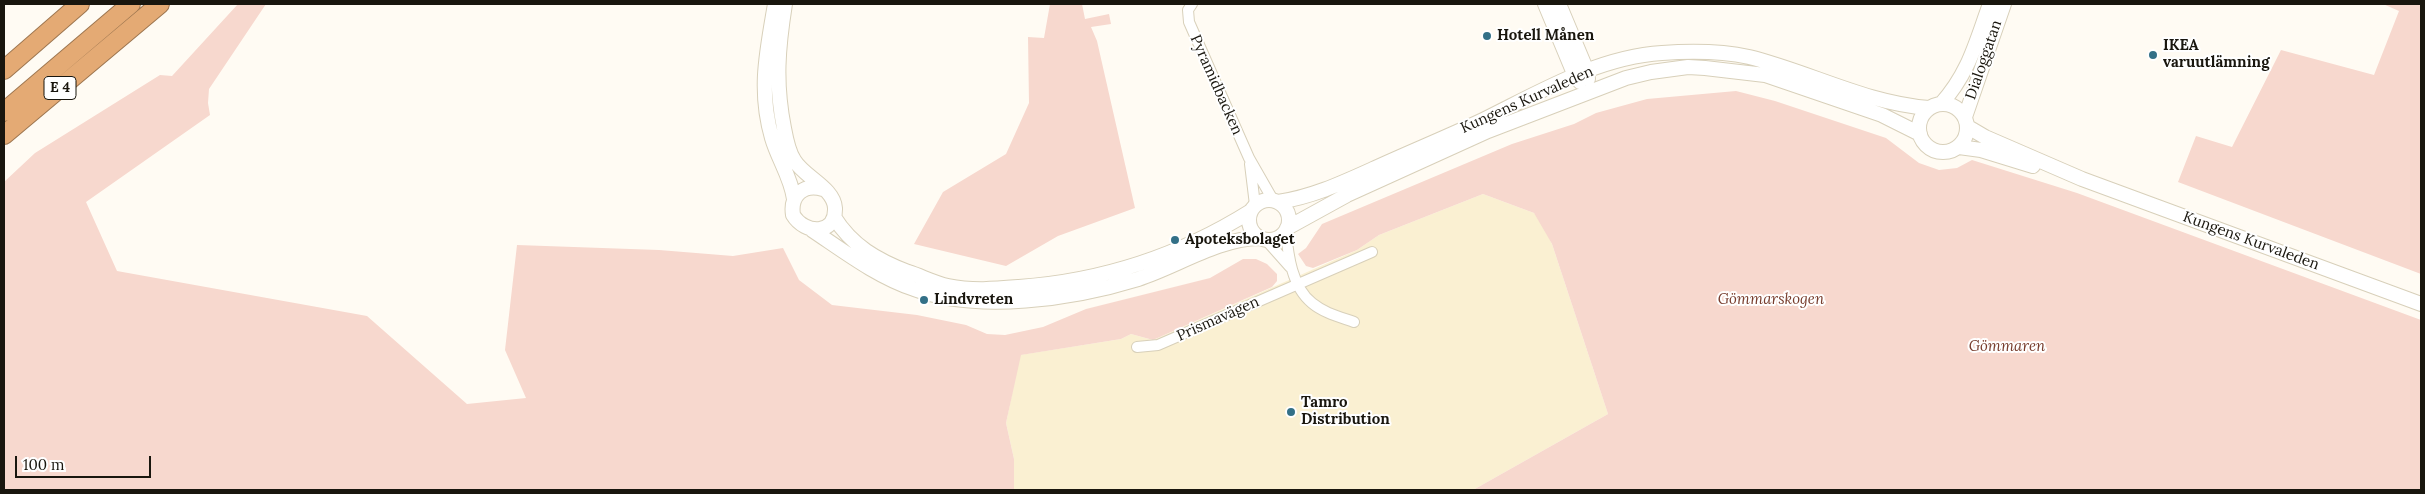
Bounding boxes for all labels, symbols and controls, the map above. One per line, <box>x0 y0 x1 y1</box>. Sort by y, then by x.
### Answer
street label: Dialoggatan <box>1962 18 2006 102</box>
place label: Hotell Månen <box>1497 27 1594 45</box>
marker: Hotell Månen <box>1481 30 1493 42</box>
street label: Pyramidbacken <box>1186 32 1246 138</box>
place label: IKEA varuutlämning <box>2163 37 2269 72</box>
marker: IKEA varuutlämning <box>2147 49 2159 61</box>
street label: Kungens Kurvaleden <box>1458 63 1596 137</box>
road number: E 4 <box>44 76 76 100</box>
street label: Kungens Kurvaleden <box>2180 208 2322 274</box>
place label: Apoteksbolaget <box>1185 231 1295 249</box>
marker: Apoteksbolaget <box>1169 234 1181 246</box>
place label: Lindvreten <box>934 291 1013 309</box>
park label: Gömmarskogen <box>1718 291 1824 309</box>
street label: Prismavägen <box>1174 293 1262 345</box>
marker: Lindvreten <box>918 294 930 306</box>
park label: Gömmaren <box>1969 338 2045 356</box>
place label: Tamro Distribution <box>1301 394 1390 429</box>
marker: Tamro Distribution <box>1285 406 1297 418</box>
scale bar <box>18 446 154 478</box>
text: 100 m <box>23 455 64 474</box>

